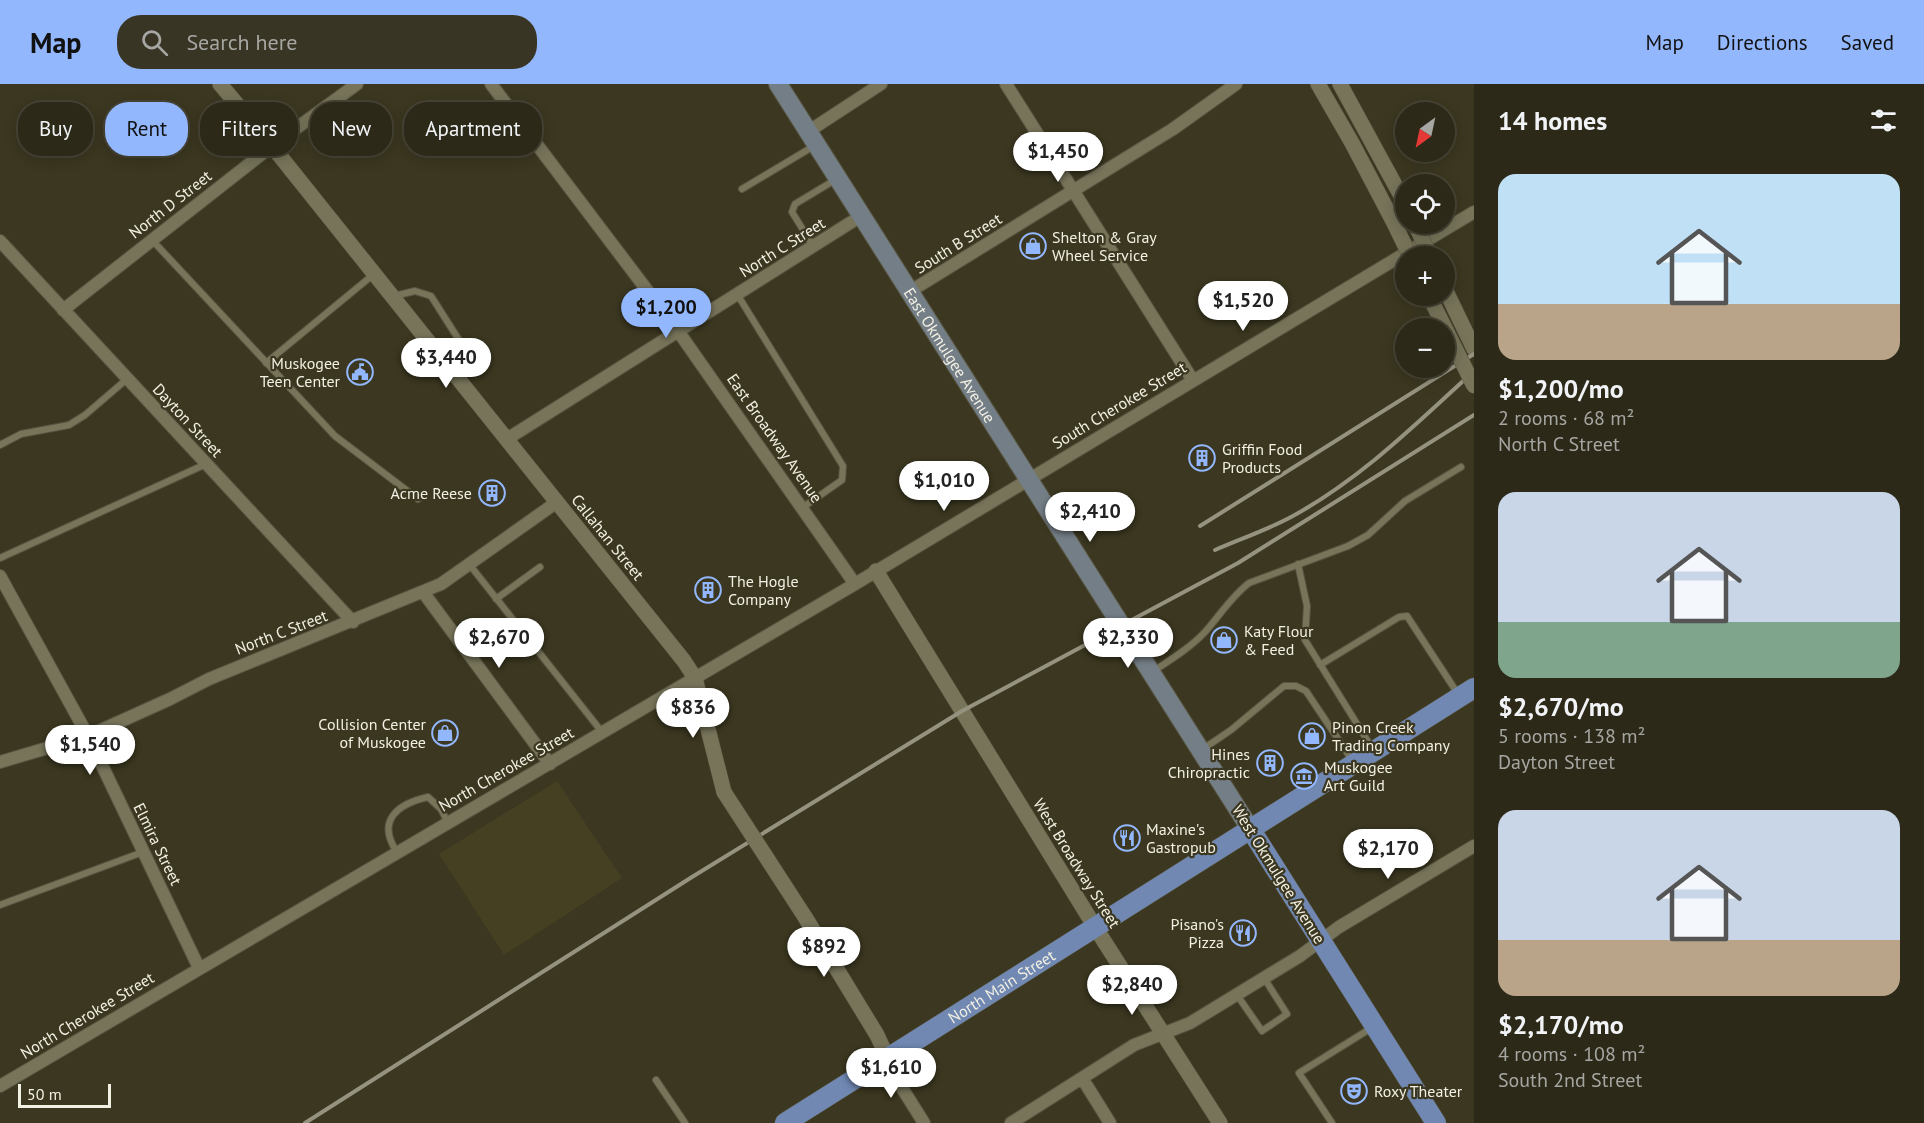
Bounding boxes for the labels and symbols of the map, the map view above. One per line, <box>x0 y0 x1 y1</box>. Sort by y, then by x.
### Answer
north arrow <box>1395 102 1455 162</box>
pin: $1,450 <box>1009 132 1107 183</box>
street label: North D Street <box>125 165 216 242</box>
street label: South B Street <box>911 208 1006 278</box>
street label: North C Street <box>735 212 829 281</box>
place label: Shelton & Gray Wheel Service <box>1052 227 1157 265</box>
shop icon: Shelton & Gray Wheel Service <box>1018 231 1048 261</box>
pin: $1,520 <box>1194 281 1292 332</box>
street label: East Okmulgee Avenue <box>900 284 1000 427</box>
pin: $1,200 <box>617 288 715 339</box>
pin: $3,440 <box>397 338 495 389</box>
place label: Muskogee Teen Center <box>260 353 341 391</box>
public building icon: Muskogee Teen Center <box>345 357 375 387</box>
street label: South Cherokee Street <box>1048 357 1190 453</box>
street label: East Broadway Avenue <box>723 370 827 506</box>
street label: Dayton Street <box>149 379 228 461</box>
place label: Griffin Food Products <box>1222 439 1302 477</box>
building icon: Griffin Food Products <box>1187 443 1217 473</box>
pin: $1,010 <box>895 461 993 512</box>
building icon: Acme Reese <box>477 478 507 508</box>
place label: Acme Reese <box>391 483 472 503</box>
street label: Callahan Street <box>567 490 649 584</box>
pin: $2,410 <box>1041 492 1139 543</box>
place label: The Hogle Company <box>728 571 799 609</box>
building icon: The Hogle Company <box>693 575 723 605</box>
street label: North C Street <box>232 605 331 659</box>
pin: $2,670 <box>450 618 548 669</box>
pin: $2,330 <box>1079 618 1177 669</box>
place label: Katy Flour & Feed <box>1244 621 1314 659</box>
shop icon: Katy Flour & Feed <box>1209 625 1239 655</box>
pin: $836 <box>657 688 729 739</box>
place label: Collision Center of Muskogee <box>318 714 427 752</box>
place label: Pinon Creek Trading Company <box>1332 717 1451 755</box>
shop icon: Collision Center of Muskogee <box>430 718 460 748</box>
shop icon: Pinon Creek Trading Company <box>1297 721 1327 751</box>
street label: North Cherokee Street <box>435 722 578 816</box>
pin: $1,540 <box>41 725 139 776</box>
place label: Hines Chiropractic <box>1168 744 1250 782</box>
building icon: Hines Chiropractic <box>1255 748 1285 778</box>
place label: Muskogee Art Guild <box>1324 757 1393 795</box>
museum icon: Muskogee Art Guild <box>1289 761 1319 791</box>
street label: West Broadway Street <box>1029 795 1125 932</box>
street label: Elmira Street <box>129 800 187 889</box>
street label: West Okmulgee Avenue <box>1228 801 1330 947</box>
place label: Maxine's Gastropub <box>1146 819 1216 857</box>
restaurant icon: Maxine's Gastropub <box>1112 823 1142 853</box>
pin: $2,170 <box>1339 829 1437 880</box>
place label: Pisano's Pizza <box>1170 914 1224 952</box>
restaurant icon: Pisano's Pizza <box>1228 918 1258 948</box>
pin: $892 <box>788 927 860 978</box>
street label: North Main Street <box>944 945 1059 1028</box>
pin: $2,840 <box>1083 965 1181 1016</box>
street label: North Cherokee Street <box>17 967 158 1063</box>
pin: $1,610 <box>842 1048 940 1099</box>
theatre icon: Roxy Theater <box>1339 1076 1369 1106</box>
scale bar <box>18 1081 111 1108</box>
place label: Roxy Theater <box>1374 1081 1463 1101</box>

